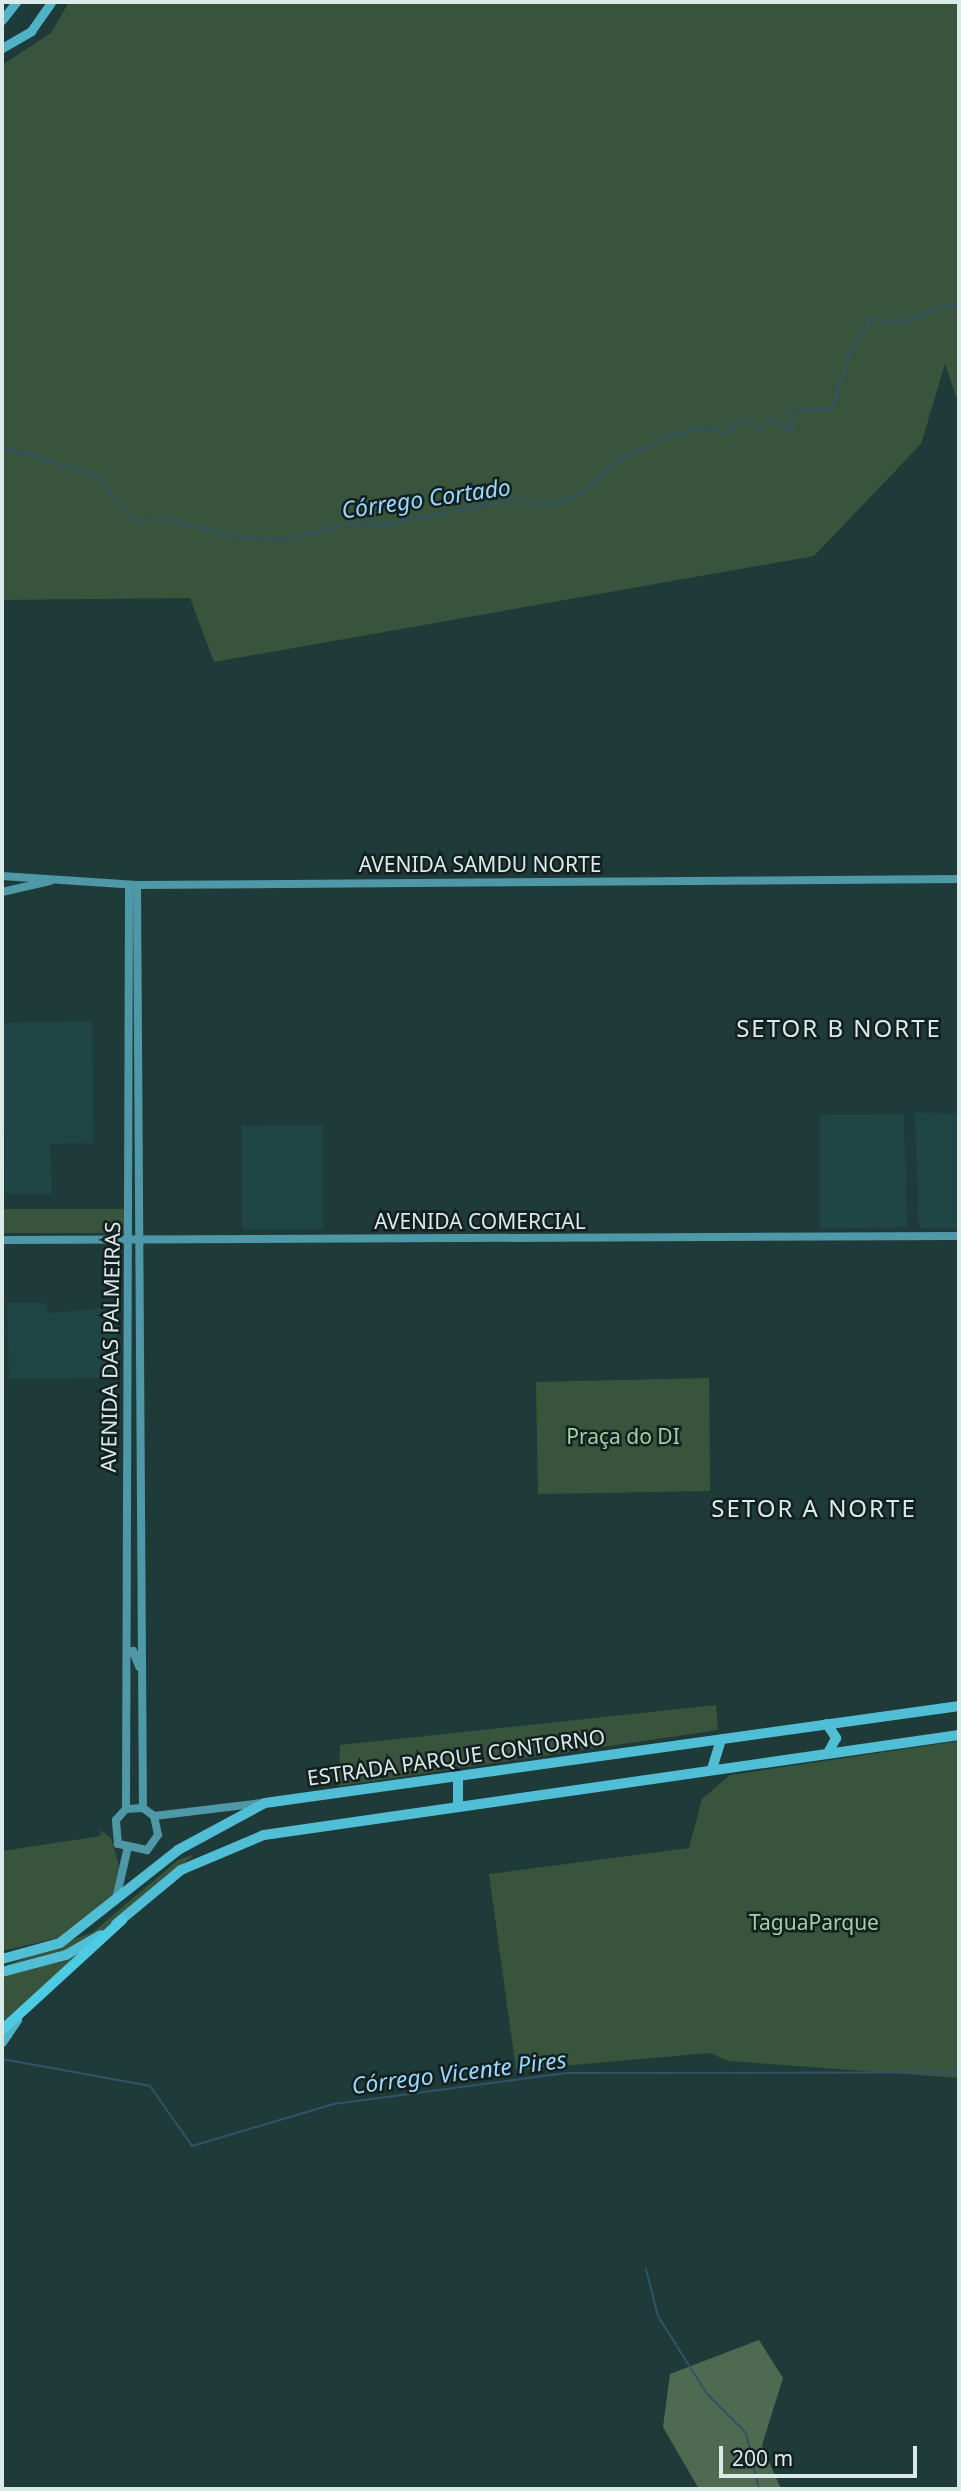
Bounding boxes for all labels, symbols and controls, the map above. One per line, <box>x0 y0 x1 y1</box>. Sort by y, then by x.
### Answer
water label: Córrego Cortado <box>340 472 512 524</box>
street label: AVENIDA SAMDU NORTE <box>359 851 601 877</box>
district label: SETOR B NORTE <box>738 1014 940 1042</box>
street label: AVENIDA COMERCIAL <box>374 1208 586 1234</box>
street label: AVENIDA DAS PALMEIRAS <box>95 1221 125 1473</box>
park label: Praça do DI <box>566 1423 680 1449</box>
district label: SETOR A NORTE <box>713 1494 915 1522</box>
street label: ESTRADA PARQUE CONTORNO <box>305 1724 607 1790</box>
park label: TaguaParque <box>749 1909 879 1935</box>
water label: Córrego Vicente Pires <box>350 2045 568 2099</box>
scale bar <box>723 2432 921 2476</box>
text: 200 m <box>732 2444 793 2472</box>

